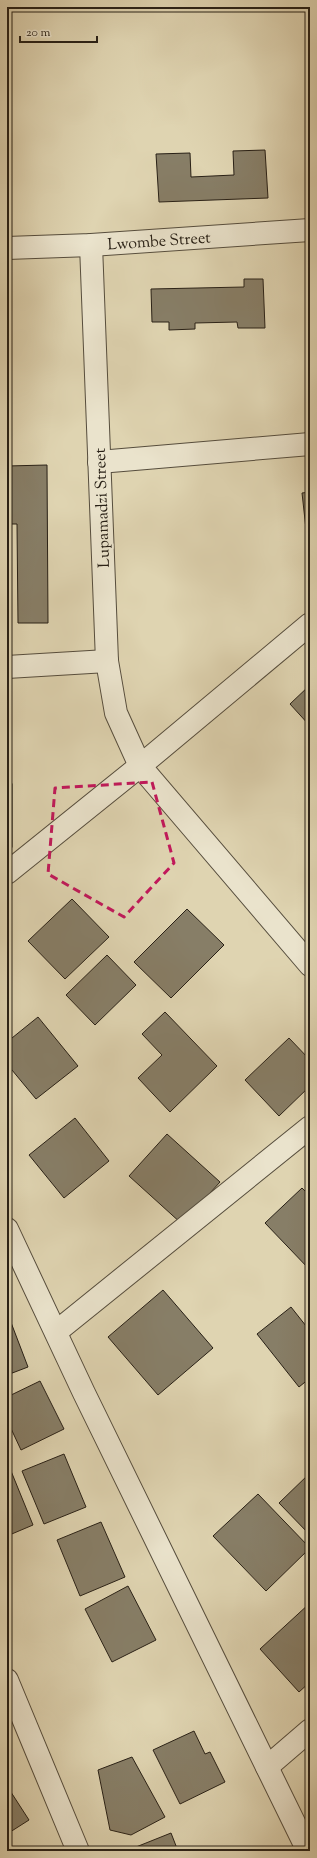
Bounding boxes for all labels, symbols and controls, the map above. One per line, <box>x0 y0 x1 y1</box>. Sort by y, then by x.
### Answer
scale bar <box>20 18 97 44</box>
text: 20 m <box>26 24 51 42</box>
street label: Lwombe Street <box>107 227 212 258</box>
street label: Lupamadzi Street <box>90 447 117 568</box>

